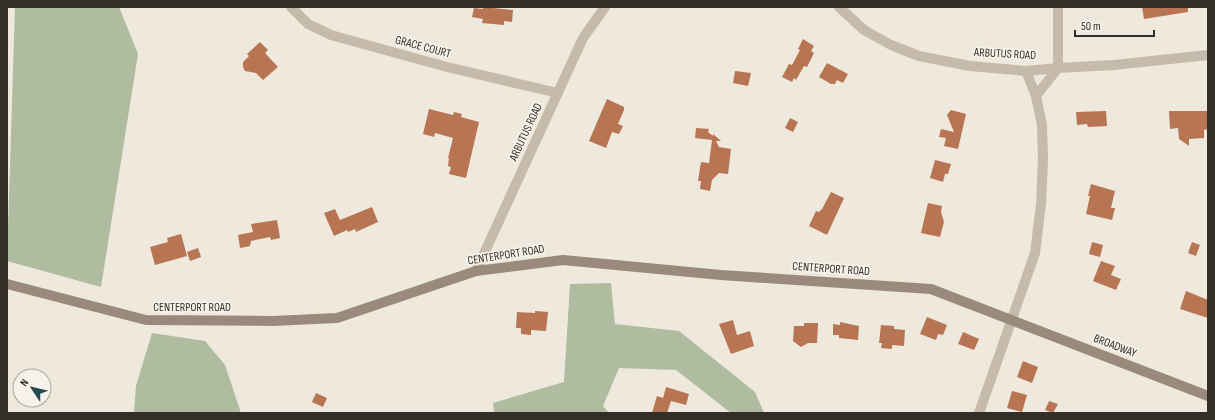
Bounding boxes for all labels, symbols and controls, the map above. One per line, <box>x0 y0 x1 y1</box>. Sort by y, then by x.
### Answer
scale bar <box>1075 12 1154 38</box>
text: 50 m <box>1081 19 1101 34</box>
street label: GRACE COURT <box>394 32 453 62</box>
street label: ARBUTUS ROAD <box>973 45 1037 63</box>
street label: ARBUTUS ROAD <box>506 101 546 164</box>
street label: CENTERPORT ROAD <box>466 241 546 268</box>
street label: CENTERPORT ROAD <box>792 259 870 279</box>
street label: CENTERPORT ROAD <box>153 300 231 315</box>
street label: BROADWAY <box>1091 331 1139 361</box>
north arrow <box>12 368 52 408</box>
text: N <box>17 376 31 389</box>

